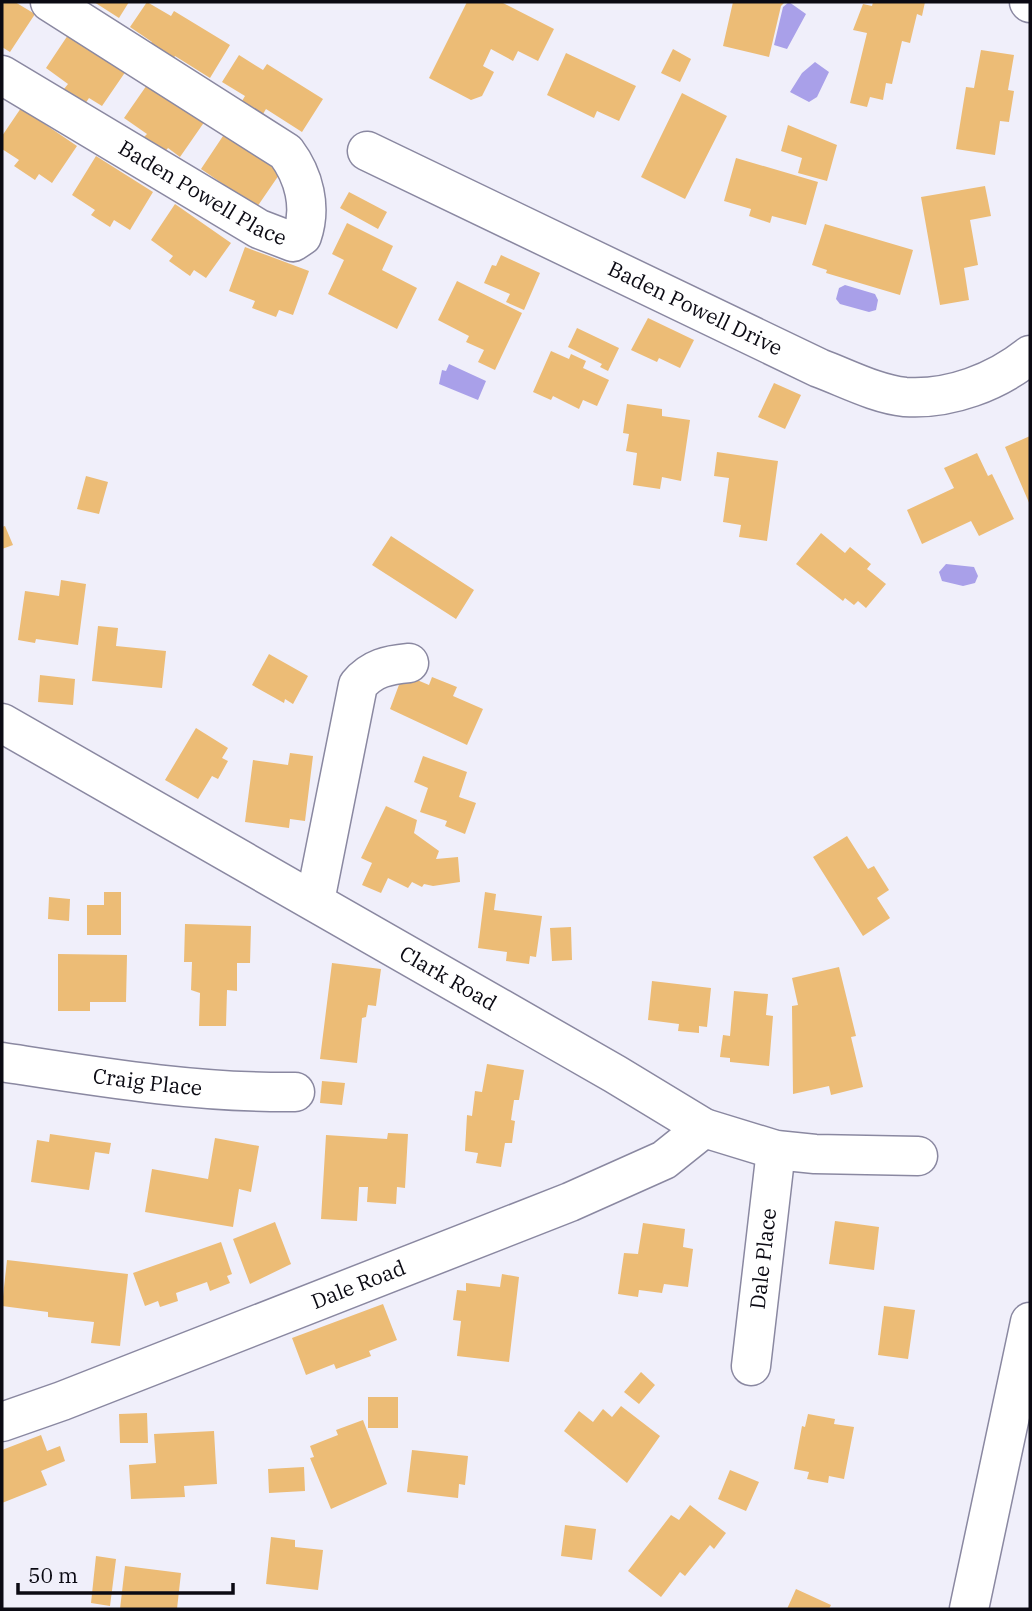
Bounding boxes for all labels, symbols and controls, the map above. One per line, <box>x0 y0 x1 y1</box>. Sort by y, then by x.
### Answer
street label: Baden Powell Place <box>114 133 291 251</box>
street label: Baden Powell Drive <box>604 254 787 361</box>
street label: Clark Road <box>395 939 503 1017</box>
street label: Craig Place <box>91 1061 203 1101</box>
street label: Dale Place <box>743 1207 782 1311</box>
street label: Dale Road <box>307 1253 409 1315</box>
scale bar <box>18 1552 233 1596</box>
text: 50 m <box>28 1561 78 1589</box>

